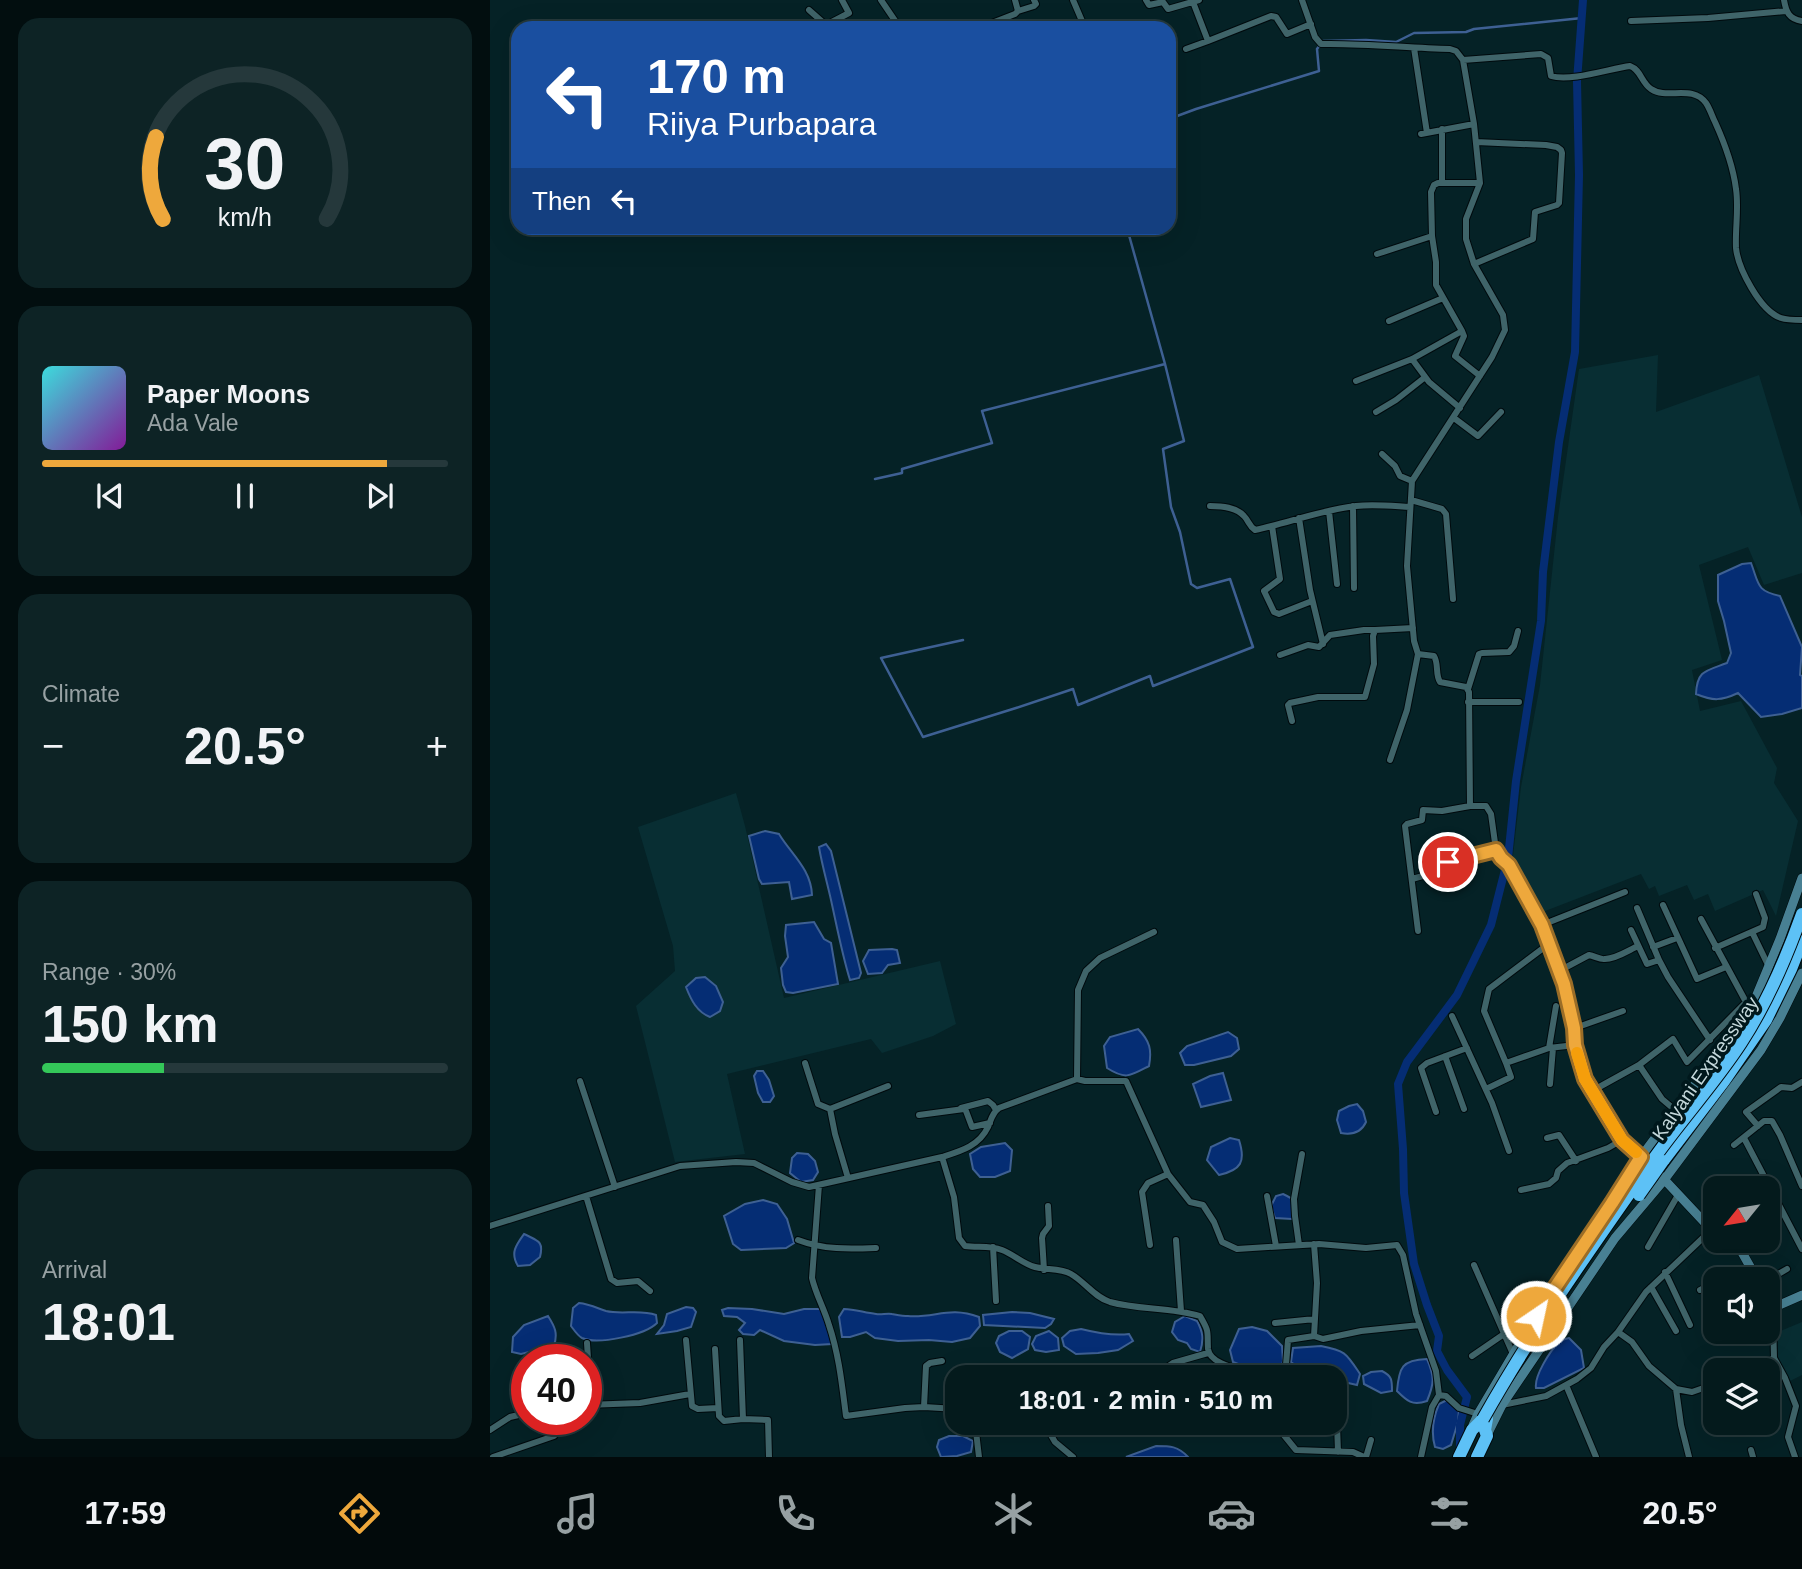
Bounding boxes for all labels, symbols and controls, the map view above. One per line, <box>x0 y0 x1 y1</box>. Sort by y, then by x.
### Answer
icon: left <box>532 49 623 140</box>
text: 170 m <box>647 49 786 103</box>
text: Riiya Purbapara <box>647 106 876 142</box>
text: 30 <box>205 123 285 204</box>
icon: left <box>605 182 643 220</box>
text: Then <box>532 186 591 216</box>
text: km/h <box>218 203 272 231</box>
text: Paper Moons <box>147 379 310 409</box>
text: Ada Vale <box>147 410 239 436</box>
icon: previous <box>91 477 129 515</box>
icon: pause <box>226 477 264 515</box>
icon: next <box>361 477 399 515</box>
text: Climate <box>42 681 120 707</box>
text: 20.5° <box>184 717 306 775</box>
text: − <box>42 725 64 767</box>
text: + <box>426 725 448 767</box>
pin <box>1418 832 1478 892</box>
icon: arrive <box>1429 843 1467 881</box>
text: Range · 30% <box>42 959 176 985</box>
street label: Kalyani Expressway <box>1648 992 1763 1144</box>
text: 150 km <box>42 995 218 1053</box>
north arrow <box>1703 1176 1780 1253</box>
map controls <box>1703 1176 1780 1435</box>
text: Arrival <box>42 1257 107 1283</box>
button: sound <box>1703 1267 1780 1344</box>
position arrow <box>1499 1279 1573 1353</box>
text: 18:01 <box>42 1293 175 1351</box>
speed limit sign: 40 <box>511 1344 602 1435</box>
button: layers <box>1703 1358 1780 1435</box>
text: 18:01 · 2 min · 510 m <box>1019 1385 1273 1415</box>
icon: directions <box>335 1489 384 1538</box>
icon: music <box>553 1489 602 1538</box>
icon: phone <box>771 1489 820 1538</box>
icon: climate <box>989 1489 1038 1538</box>
icon: car <box>1207 1489 1256 1538</box>
icon: filters <box>1425 1489 1474 1538</box>
text: 17:59 <box>84 1495 166 1531</box>
text: 20.5° <box>1642 1495 1717 1531</box>

